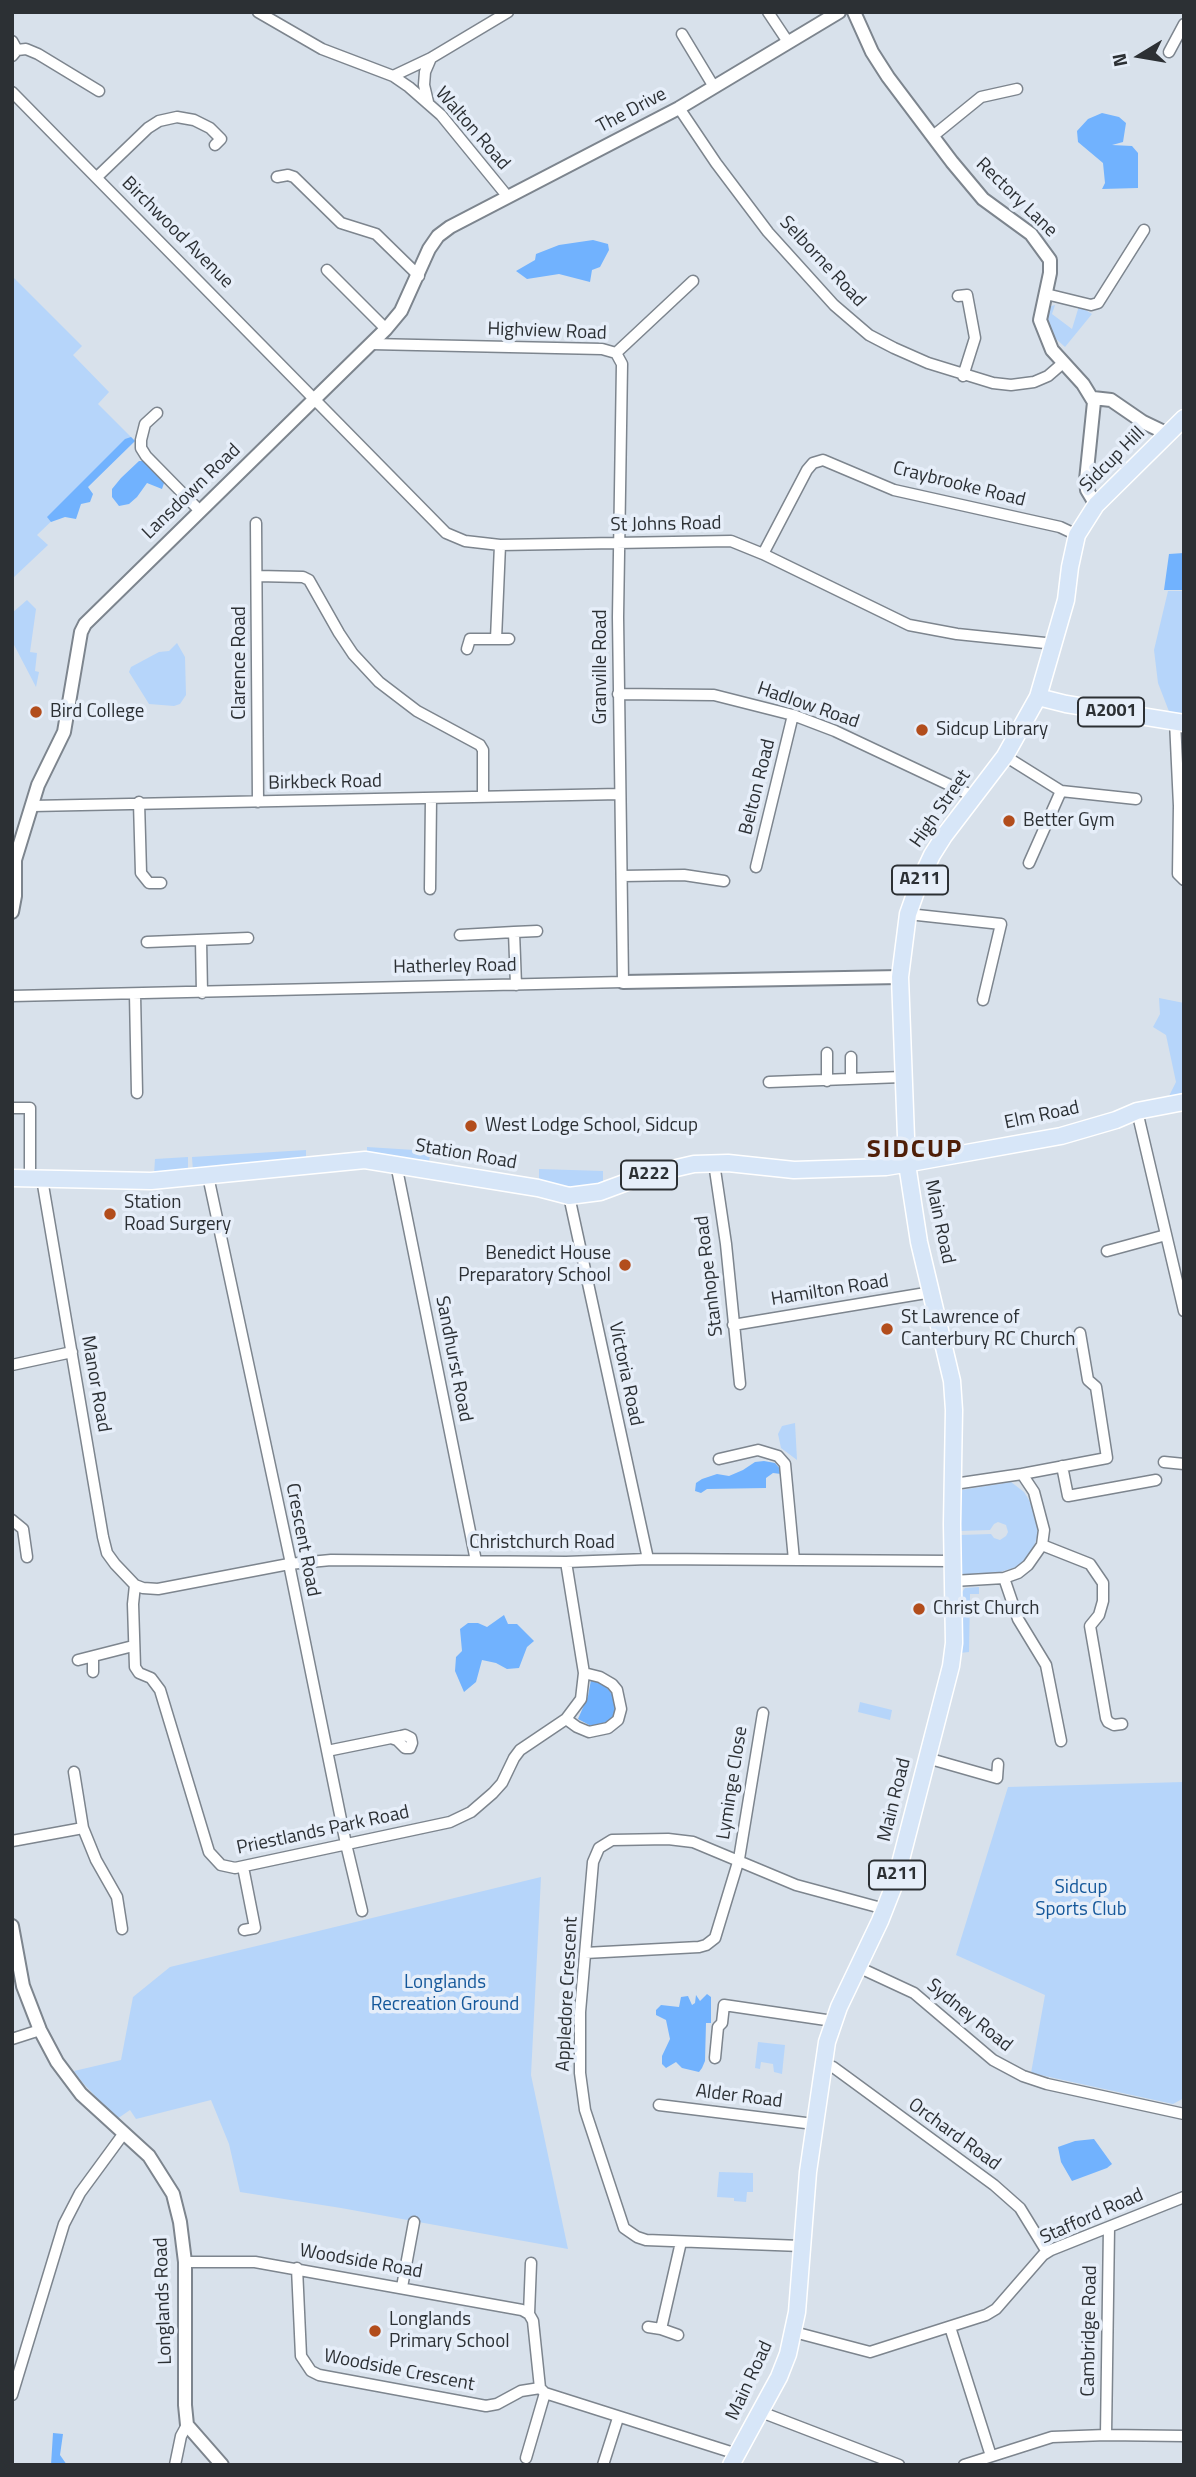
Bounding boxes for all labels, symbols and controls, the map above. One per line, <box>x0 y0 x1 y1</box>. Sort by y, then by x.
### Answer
north arrow <box>1105 21 1175 91</box>
text: N <box>1103 51 1134 69</box>
street label: Walton Road <box>430 83 514 175</box>
street label: The Drive <box>593 83 671 139</box>
street label: Rectory Lane <box>971 154 1061 242</box>
street label: Birchwood Avenue <box>116 172 238 294</box>
street label: Selborne Road <box>774 212 870 312</box>
street label: Highview Road <box>487 319 607 345</box>
street label: Sidcup Hill <box>1076 423 1150 497</box>
street label: Lansdown Road <box>138 439 246 545</box>
street label: Craybrooke Road <box>890 458 1028 512</box>
street label: St Johns Road <box>610 513 722 537</box>
street label: Clarence Road <box>229 606 251 720</box>
street label: Granville Road <box>590 610 612 724</box>
street label: Hadlow Road <box>754 678 862 734</box>
road number: A2001 <box>1078 698 1144 726</box>
place label: Bird College <box>50 701 144 723</box>
marker: Bird College <box>28 704 44 720</box>
place label: Sidcup Library <box>936 719 1048 741</box>
marker: Sidcup Library <box>914 722 930 738</box>
street label: Belton Road <box>735 737 781 837</box>
street label: High Street <box>906 766 976 852</box>
street label: Birkbeck Road <box>268 771 382 795</box>
place label: Better Gym <box>1023 810 1115 832</box>
marker: Better Gym <box>1001 813 1017 829</box>
road number: A211 <box>892 866 948 894</box>
street label: Hatherley Road <box>393 955 517 979</box>
street label: Elm Road <box>1002 1097 1082 1135</box>
place label: West Lodge School, Sidcup <box>485 1115 698 1137</box>
marker: West Lodge School, Sidcup <box>463 1118 479 1134</box>
street label: Station Road <box>413 1135 519 1175</box>
district label: SIDCUP <box>867 1135 963 1167</box>
road number: A222 <box>621 1160 677 1190</box>
street label: Main Road <box>919 1178 959 1266</box>
place label: Station Road Surgery <box>124 1192 231 1236</box>
marker: Station Road Surgery <box>102 1206 118 1222</box>
street label: Stanhope Road <box>691 1214 729 1338</box>
place label: Benedict House Preparatory School <box>458 1243 611 1287</box>
marker: Benedict House Preparatory School <box>617 1257 633 1273</box>
street label: Hamilton Road <box>769 1270 891 1312</box>
street label: Sandhurst Road <box>430 1294 476 1424</box>
place label: St Lawrence of Canterbury RC Church <box>901 1307 1076 1351</box>
street label: Victoria Road <box>603 1320 647 1428</box>
marker: St Lawrence of Canterbury RC Church <box>879 1321 895 1337</box>
street label: Manor Road <box>75 1334 115 1434</box>
street label: Crescent Road <box>280 1481 324 1599</box>
street label: Christchurch Road <box>469 1532 615 1554</box>
place label: Christ Church <box>933 1598 1039 1620</box>
marker: Christ Church <box>911 1601 927 1617</box>
street label: Lyminge Close <box>713 1725 753 1841</box>
street label: Main Road <box>874 1756 916 1844</box>
street label: Priestlands Park Road <box>235 1802 411 1860</box>
road number: A211 <box>869 1860 925 1889</box>
park label: Sidcup Sports Club <box>1035 1877 1127 1921</box>
street label: Appledore Crescent <box>553 1916 583 2072</box>
park label: Longlands Recreation Ground <box>371 1972 519 2016</box>
street label: Sydney Road <box>922 1975 1016 2057</box>
street label: Alder Road <box>694 2080 784 2114</box>
street label: Orchard Road <box>903 2094 1005 2176</box>
street label: Stafford Road <box>1037 2184 1147 2250</box>
street label: Longlands Road <box>150 2237 178 2365</box>
street label: Woodside Road <box>298 2240 424 2284</box>
street label: Cambridge Road <box>1077 2265 1103 2397</box>
place label: Longlands Primary School <box>389 2309 510 2353</box>
marker: Longlands Primary School <box>367 2323 383 2339</box>
street label: Main Road <box>722 2338 778 2424</box>
street label: Woodside Crescent <box>322 2345 476 2397</box>

